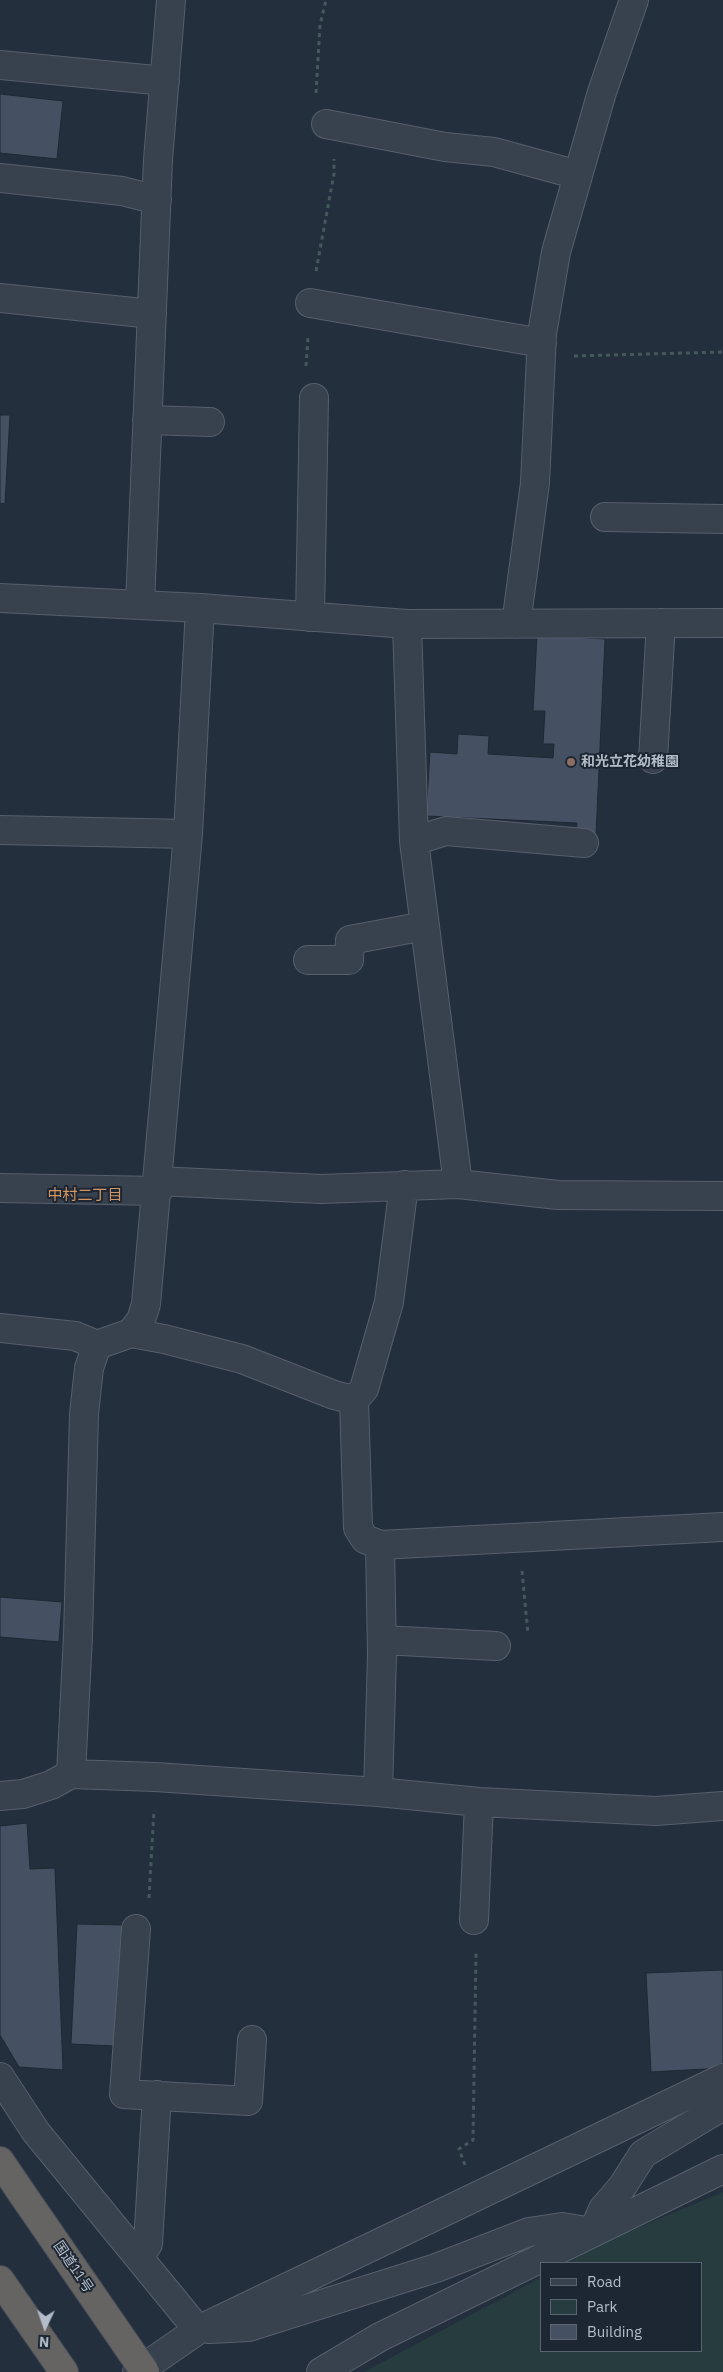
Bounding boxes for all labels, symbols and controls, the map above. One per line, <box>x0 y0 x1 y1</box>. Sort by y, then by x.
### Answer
place label: 和光立花幼稚園 <box>581 754 679 770</box>
marker: 和光立花幼稚園 <box>565 756 577 768</box>
district label: 中村二丁目 <box>48 1187 122 1205</box>
street label: 国道11号 <box>50 2238 96 2296</box>
legend <box>540 2262 703 2352</box>
text: Road <box>587 2272 622 2291</box>
text: Park <box>587 2297 617 2316</box>
north arrow <box>20 2302 70 2352</box>
text: Building <box>587 2322 642 2341</box>
text: N <box>39 2333 50 2351</box>

